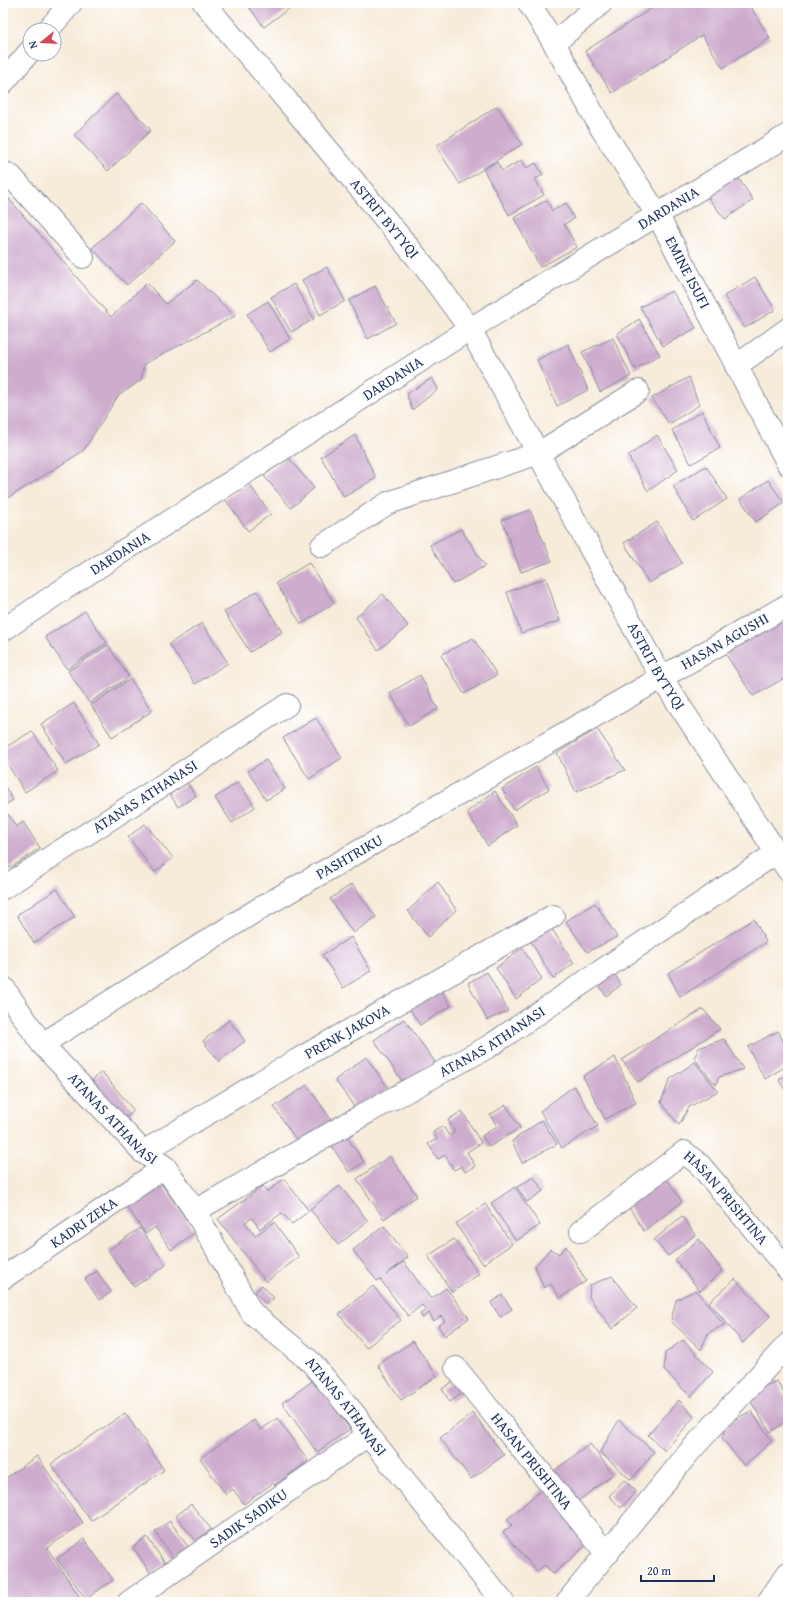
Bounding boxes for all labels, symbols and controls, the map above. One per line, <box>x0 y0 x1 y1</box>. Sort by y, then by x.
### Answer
north arrow <box>22 22 62 62</box>
text: N <box>24 39 41 51</box>
street label: ASTRIT BYTYQI <box>346 173 424 263</box>
street label: DARDANIA <box>634 181 703 234</box>
street label: EMINE ISUFI <box>660 232 716 312</box>
street label: DARDANIA <box>358 351 427 405</box>
street label: DARDANIA <box>86 526 154 580</box>
street label: HASAN AGUSHI <box>677 607 773 674</box>
street label: ASTRIT BYTYQI <box>623 618 691 714</box>
street label: ATANAS ATHANASI <box>88 754 201 838</box>
street label: PASHTRIKU <box>312 829 387 884</box>
street label: PRENK JAKOVA <box>301 999 393 1064</box>
street label: ATANAS ATHANASI <box>435 1001 549 1082</box>
street label: ATANAS ATHANASI <box>64 1067 162 1169</box>
street label: HASAN PRISHTINA <box>680 1145 773 1249</box>
street label: KADRI ZEKA <box>46 1192 121 1253</box>
street label: ATANAS ATHANASI <box>301 1351 392 1460</box>
street label: HASAN PRISHTINA <box>486 1408 578 1514</box>
street label: SADIK SADIKU <box>205 1483 292 1553</box>
scale bar <box>641 1557 714 1583</box>
text: 20 m <box>647 1562 671 1579</box>

